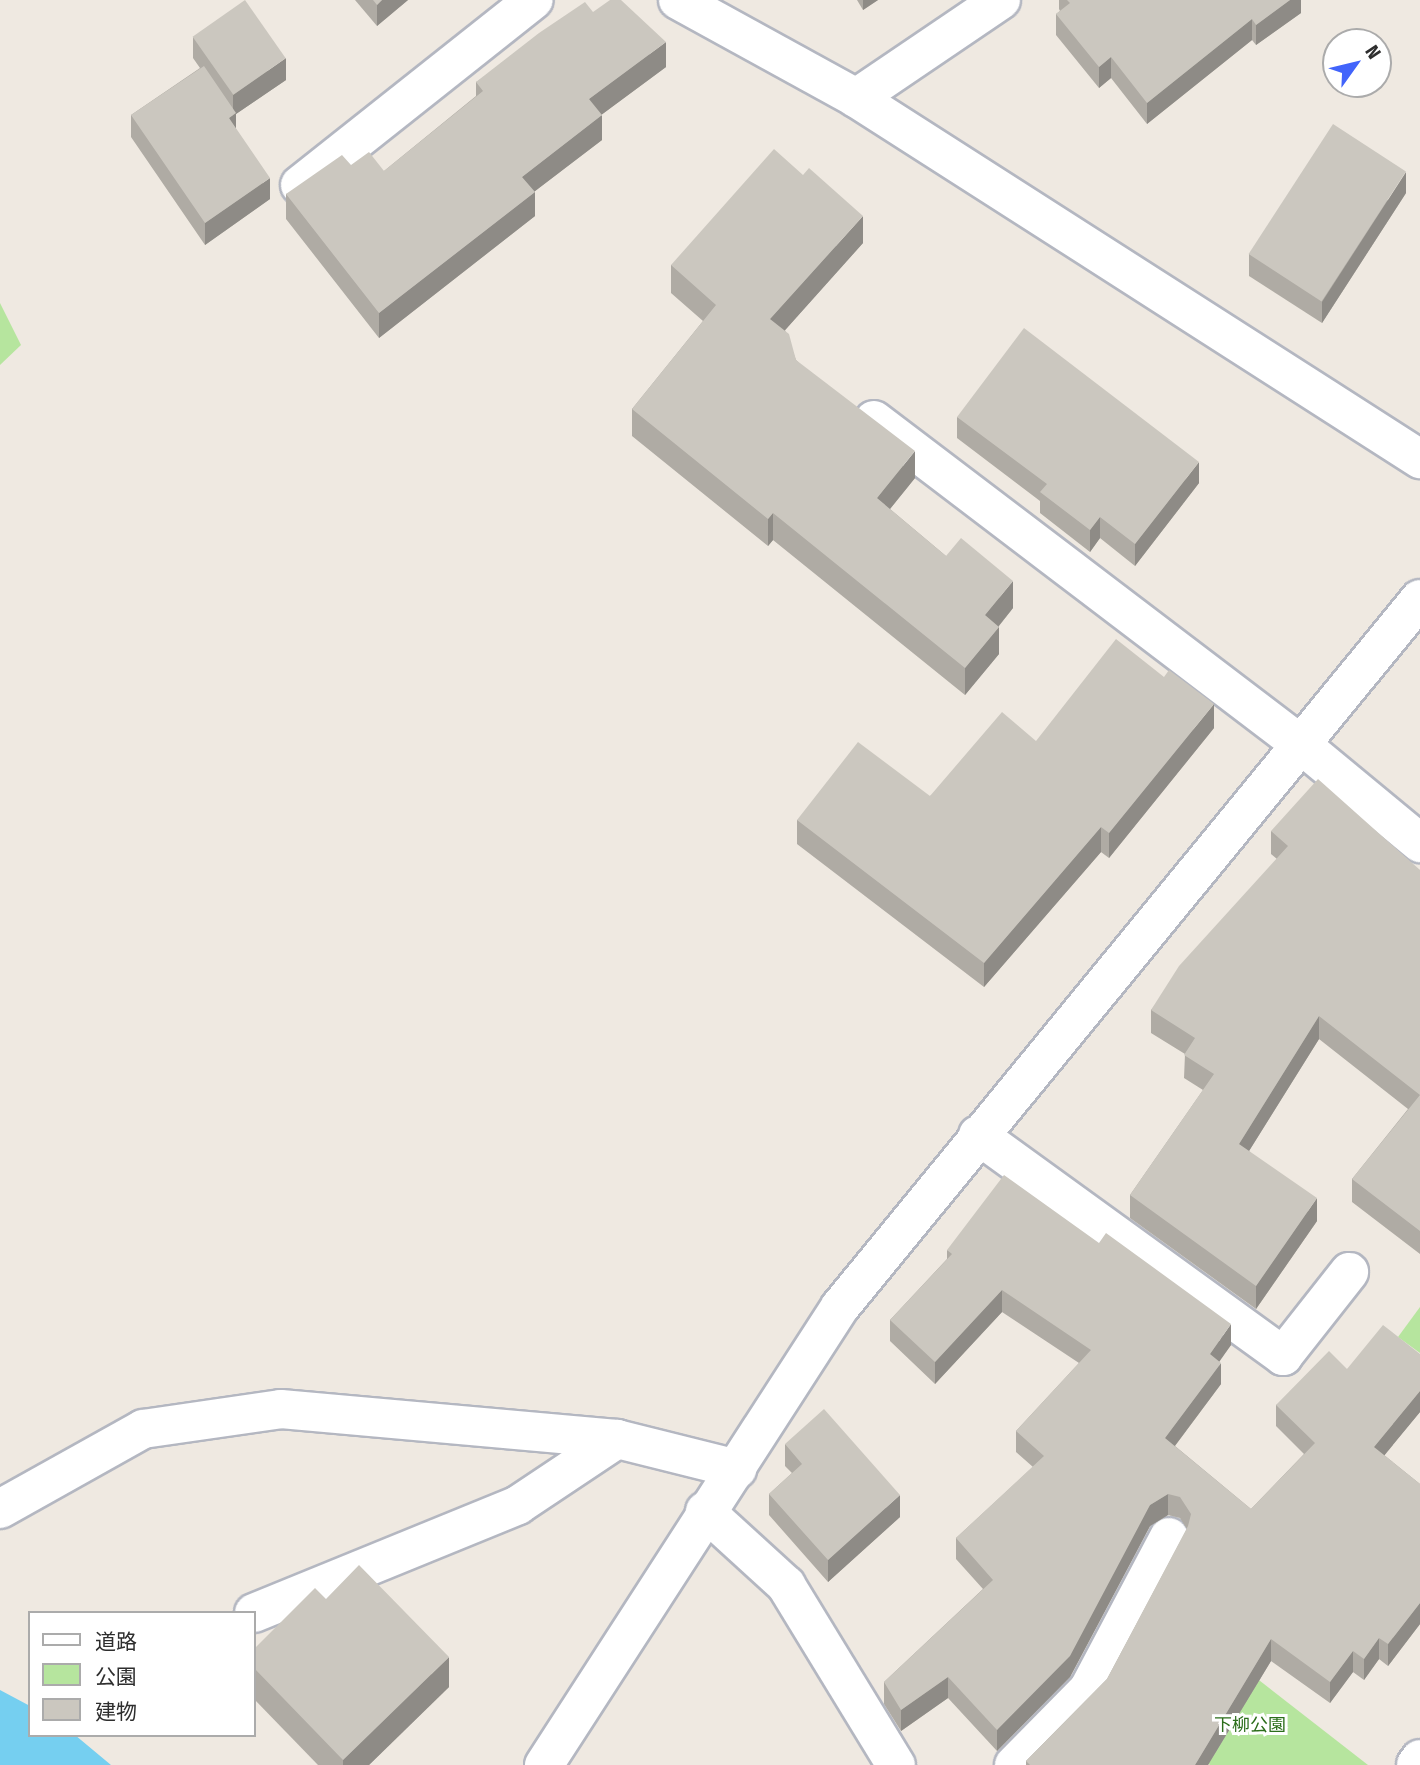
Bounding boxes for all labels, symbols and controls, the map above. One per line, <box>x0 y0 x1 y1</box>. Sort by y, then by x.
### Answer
north arrow <box>1322 28 1392 98</box>
text: N <box>1360 41 1386 63</box>
legend <box>28 1611 256 1737</box>
text: 道路 <box>95 1629 137 1655</box>
text: 公園 <box>95 1664 137 1690</box>
text: 建物 <box>95 1699 137 1725</box>
park label: 下柳公園 <box>1214 1714 1286 1736</box>

